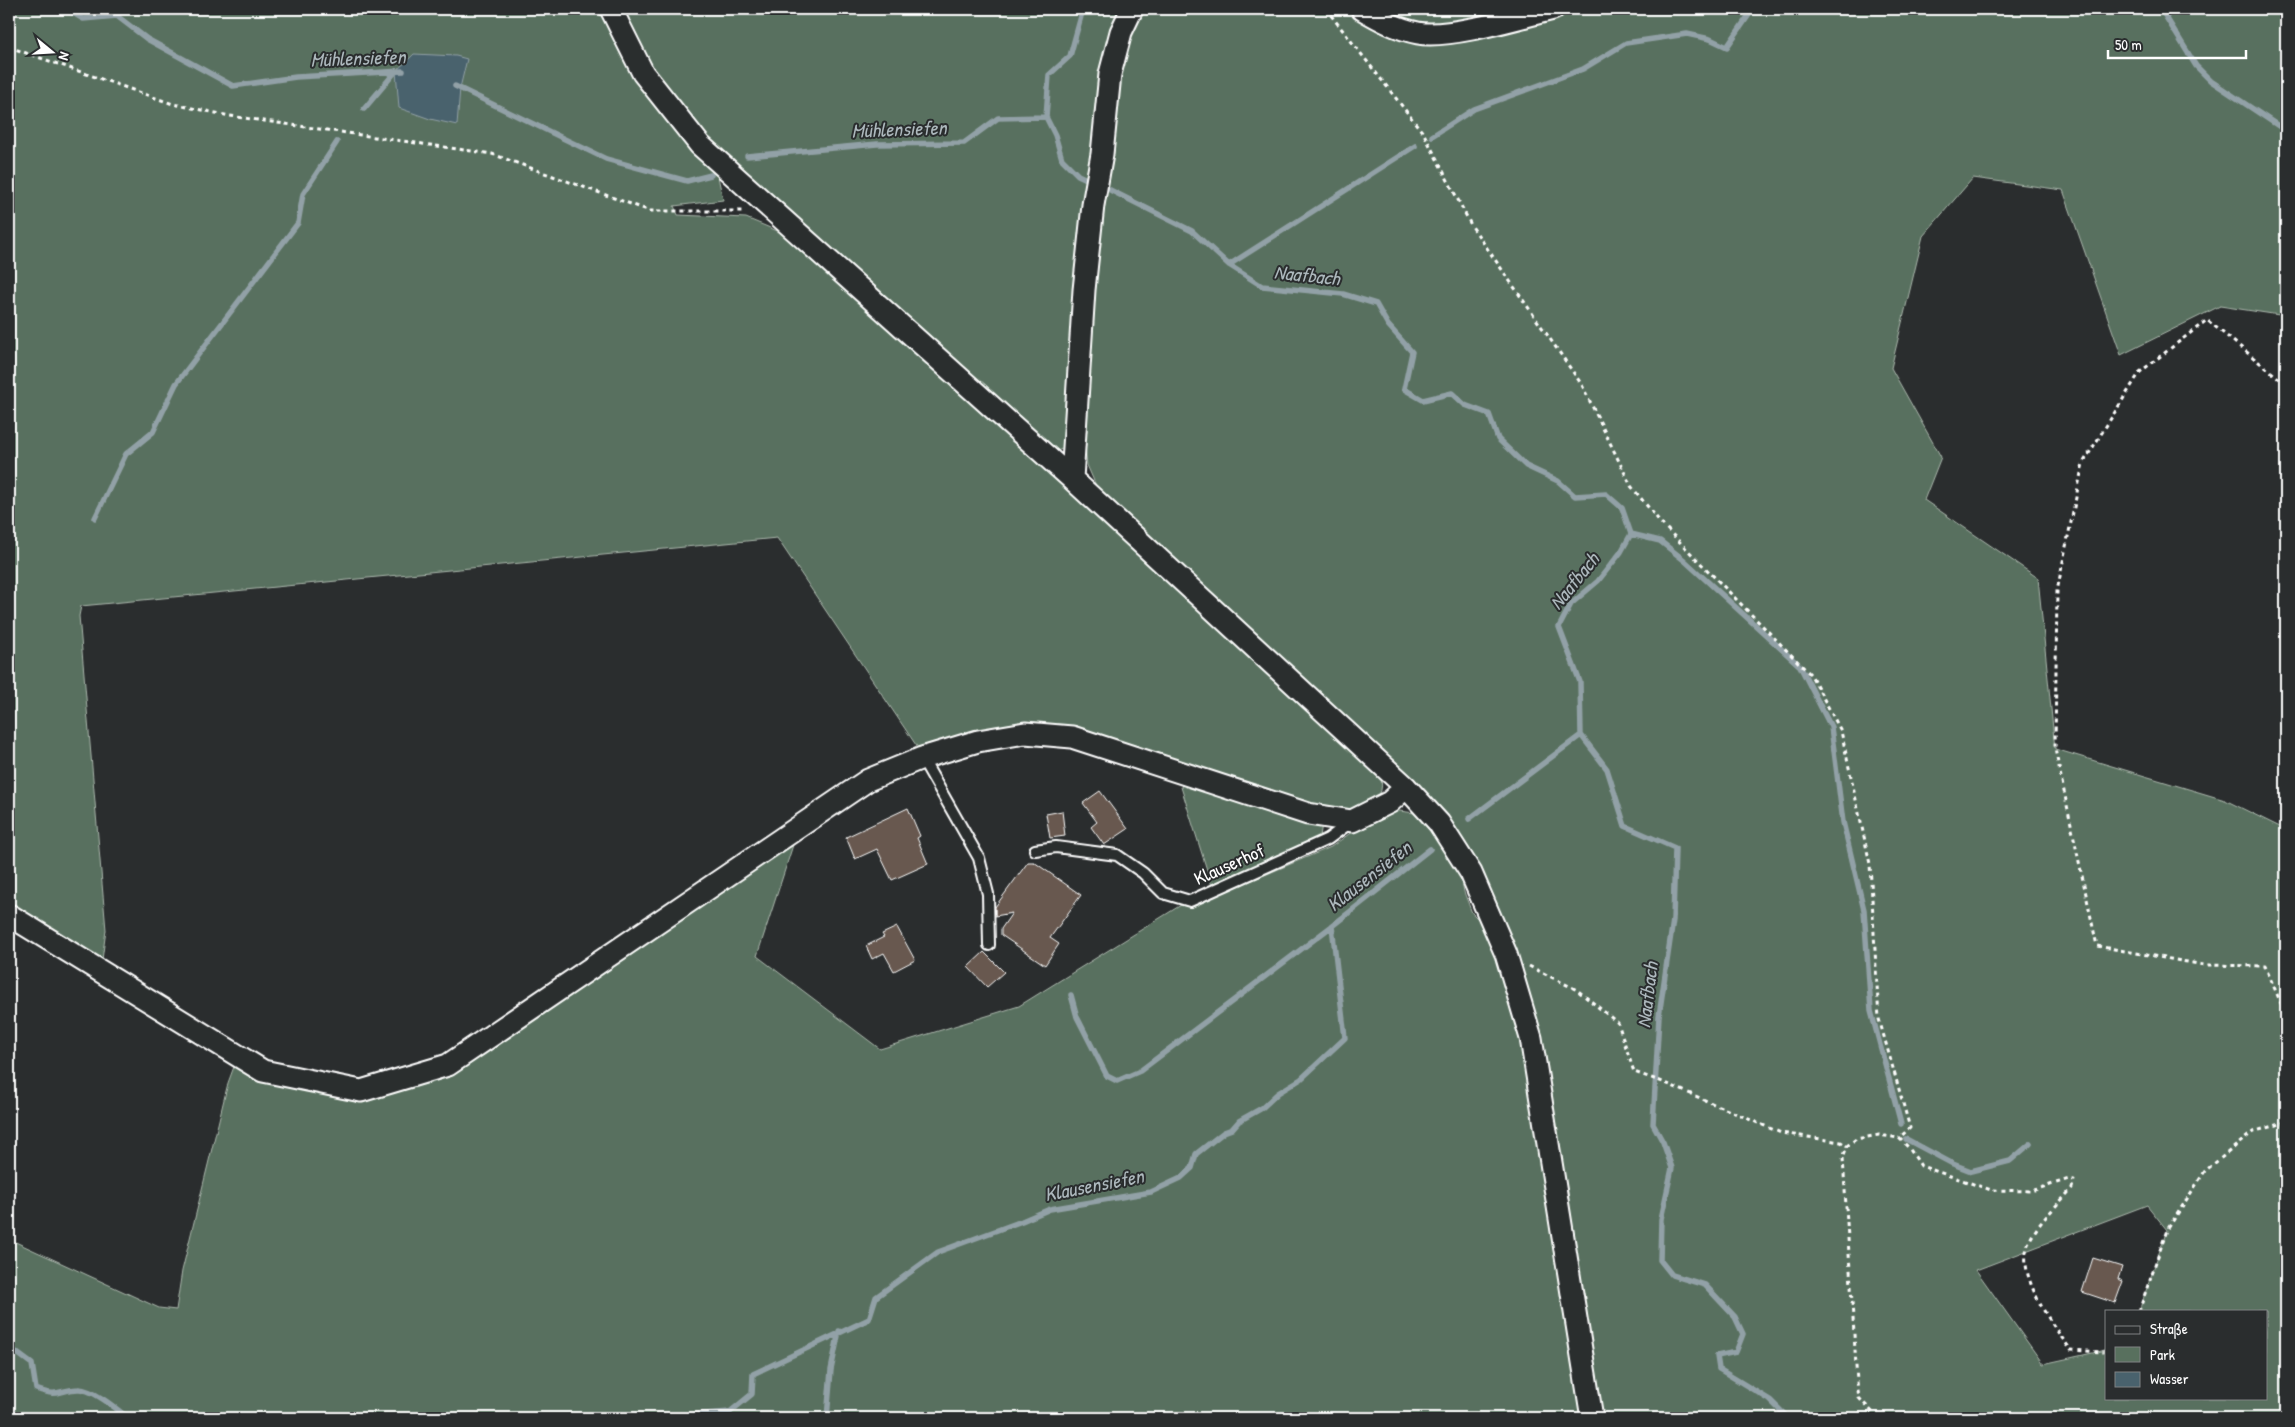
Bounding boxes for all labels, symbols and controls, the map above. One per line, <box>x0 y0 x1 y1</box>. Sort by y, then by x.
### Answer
north arrow <box>28 28 78 78</box>
scale bar <box>2108 28 2245 60</box>
text: 50 m <box>2115 34 2142 55</box>
water label: Mühlensiefen <box>310 42 408 73</box>
text: N <box>54 50 75 63</box>
water label: Mühlensiefen <box>851 113 949 144</box>
water label: Naafbach <box>1273 258 1343 292</box>
water label: Naafbach <box>1542 545 1606 615</box>
water label: Klausensiefen <box>1321 833 1418 917</box>
street label: Klauserhof <box>1190 837 1269 891</box>
water label: Naafbach <box>1629 959 1664 1029</box>
water label: Klausensiefen <box>1042 1161 1148 1207</box>
legend <box>2105 1310 2268 1400</box>
text: Straße <box>2150 1318 2188 1339</box>
text: Park <box>2150 1344 2175 1365</box>
text: Wasser <box>2150 1368 2189 1389</box>

